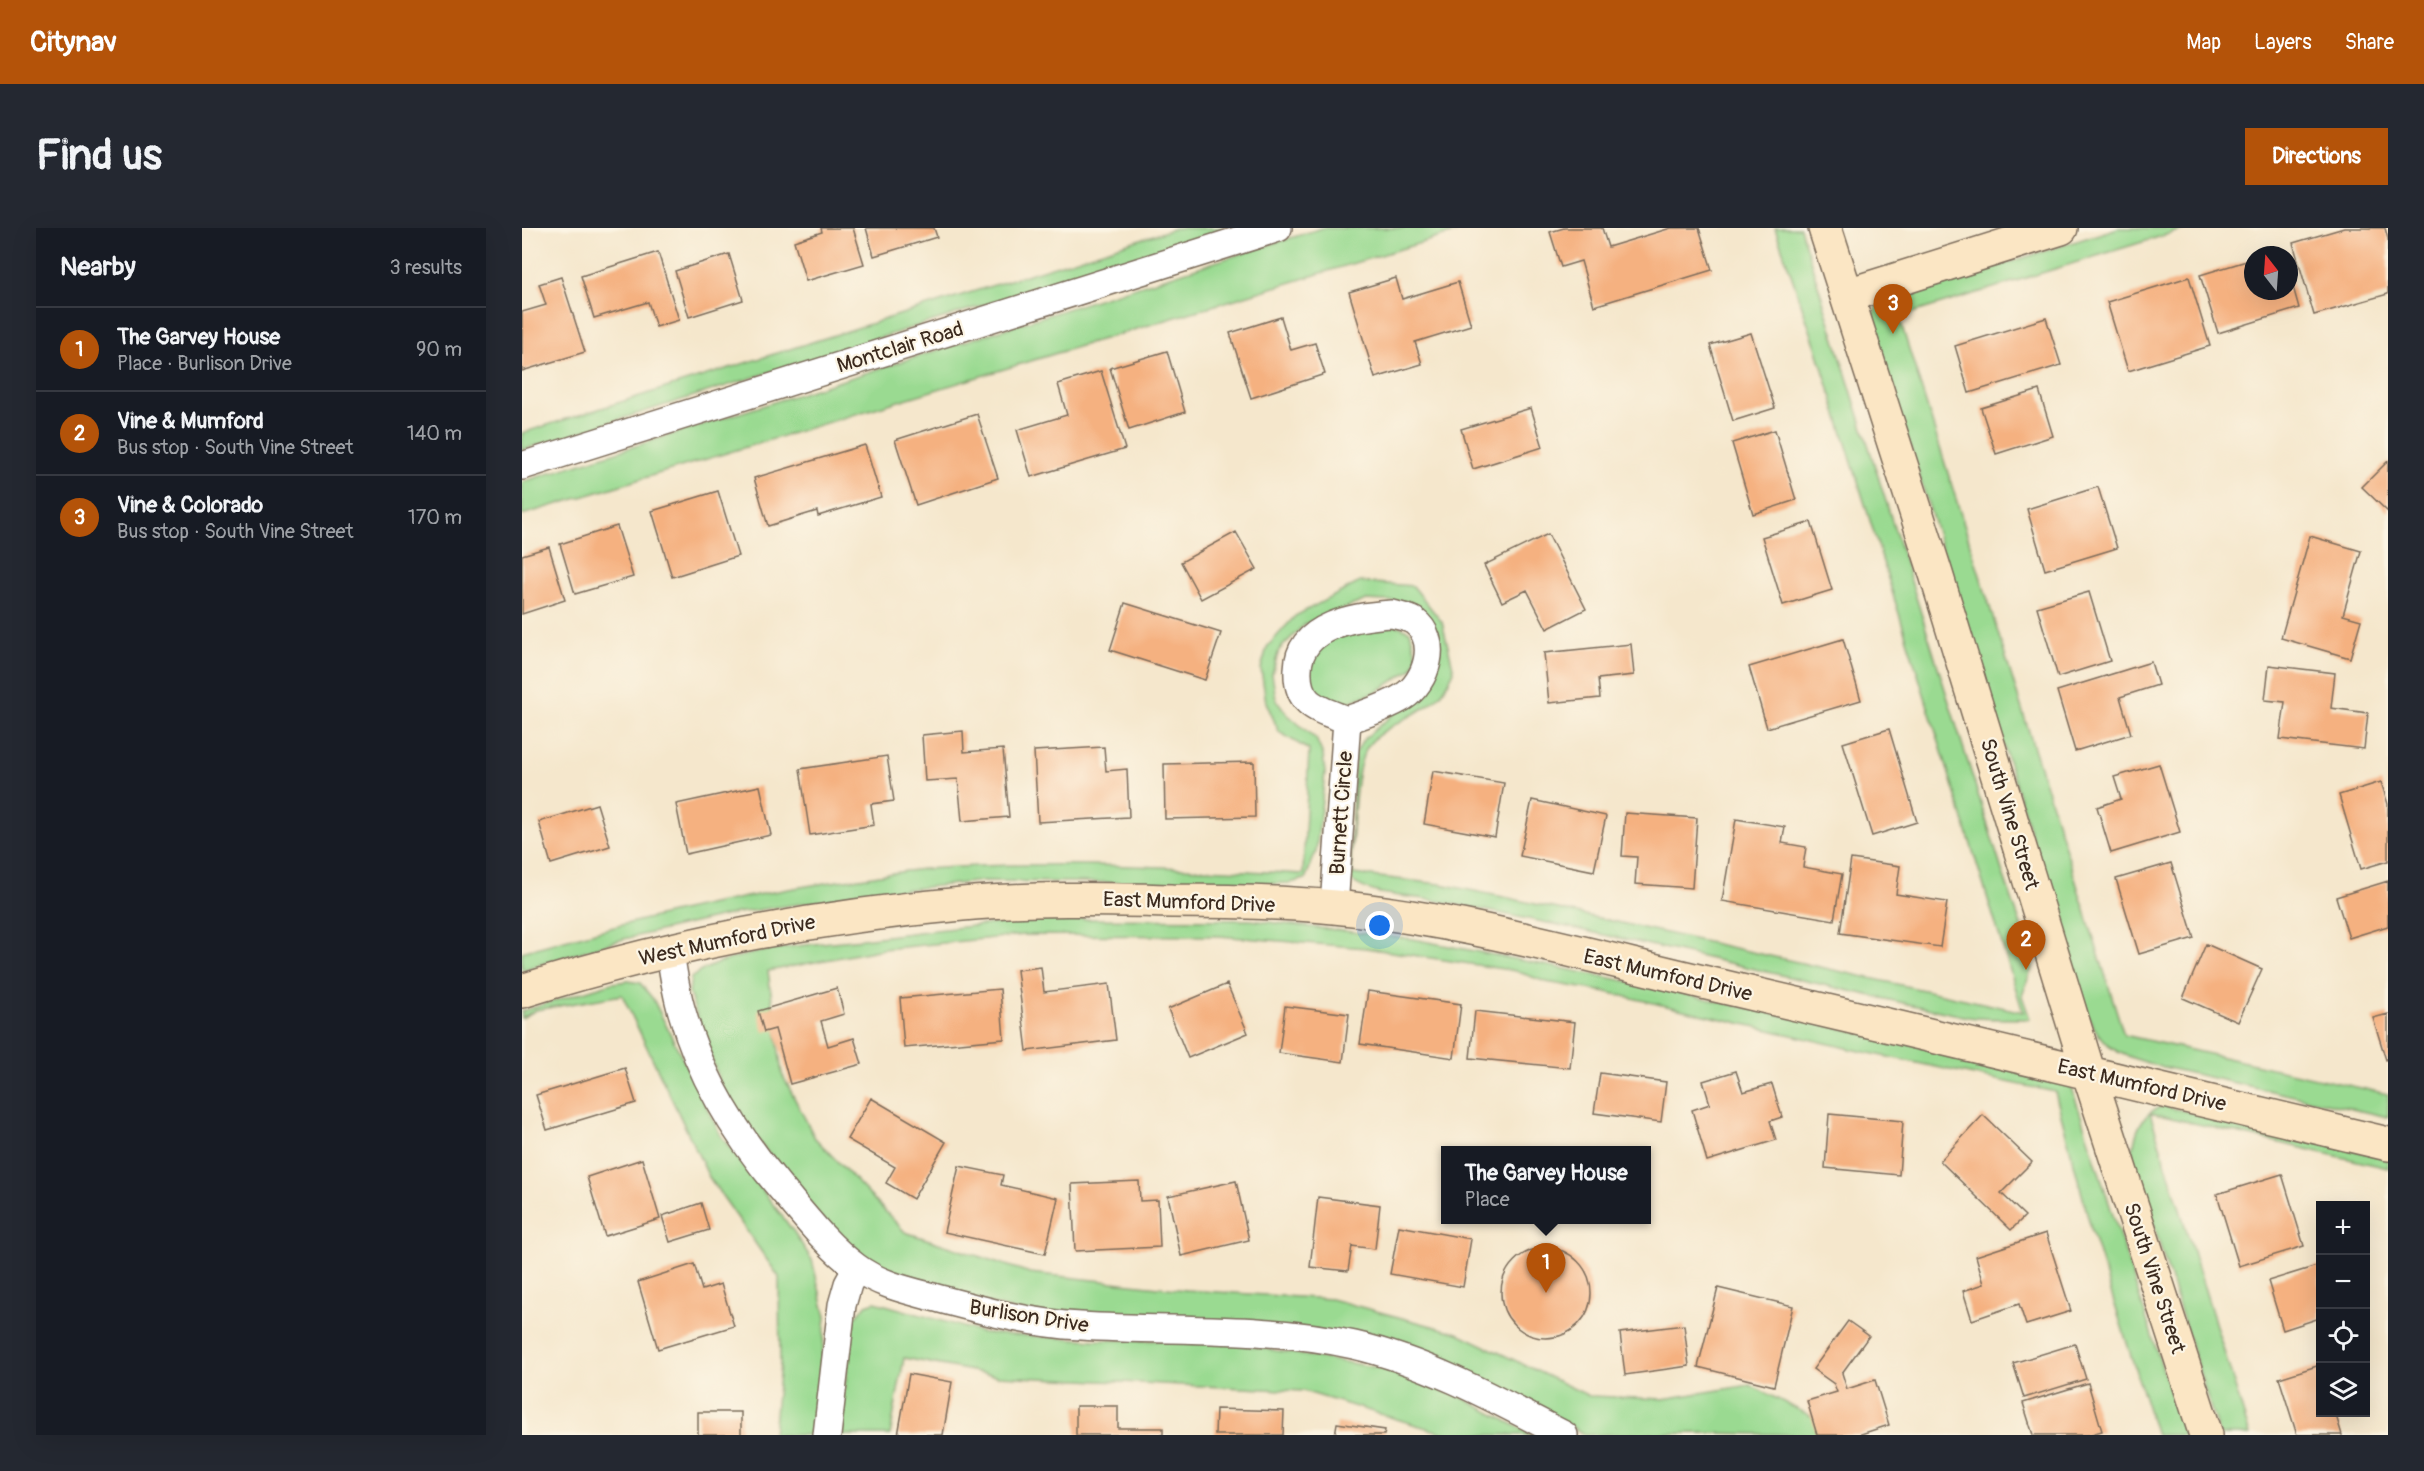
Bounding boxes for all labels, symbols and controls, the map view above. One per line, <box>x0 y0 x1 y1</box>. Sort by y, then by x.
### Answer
text: Citynav <box>30 25 117 60</box>
text: Map <box>2186 29 2221 56</box>
text: Layers <box>2254 29 2312 56</box>
text: Share <box>2345 29 2394 56</box>
button: Directions <box>2245 128 2388 185</box>
text: Find us <box>36 130 162 182</box>
north arrow <box>2244 246 2298 300</box>
text: Nearby <box>60 251 136 283</box>
text: 3 results <box>390 255 462 280</box>
pin: 3 <box>1874 285 1912 334</box>
street label: Montclair Road <box>834 315 967 380</box>
text: The Garvey House <box>117 323 280 351</box>
text: 1 <box>76 337 83 362</box>
text: 90 m <box>416 337 462 362</box>
text: Place · Burlison Drive <box>117 351 292 376</box>
text: Vine & Mumford <box>117 407 264 435</box>
text: 2 <box>74 421 85 446</box>
text: 140 m <box>407 421 462 446</box>
text: Bus stop · South Vine Street <box>117 435 354 460</box>
text: Vine & Colorado <box>117 491 263 519</box>
text: 3 <box>74 505 85 530</box>
text: 170 m <box>408 505 462 530</box>
text: Bus stop · South Vine Street <box>117 519 354 544</box>
street label: South Vine Street <box>1974 735 2046 894</box>
street label: Burnett Circle <box>1324 750 1359 876</box>
street label: East Mumford Drive <box>1103 886 1276 919</box>
street label: West Mumford Drive <box>636 908 818 972</box>
your location <box>1365 911 1394 940</box>
pin: 2 <box>2006 920 2046 970</box>
street label: East Mumford Drive <box>1581 943 1755 1008</box>
street label: East Mumford Drive <box>2055 1053 2229 1118</box>
popup <box>1441 1146 1651 1224</box>
text: The Garvey House <box>1464 1159 1628 1187</box>
text: Place <box>1464 1187 1510 1212</box>
street label: South Vine Street <box>2117 1199 2192 1357</box>
map controls <box>2316 1201 2370 1417</box>
button: + <box>2316 1201 2370 1255</box>
pin: 1 <box>1526 1244 1566 1293</box>
button: − <box>2316 1255 2370 1309</box>
street label: Burlison Drive <box>967 1294 1091 1339</box>
button: locate <box>2316 1309 2370 1363</box>
button: layers <box>2316 1363 2370 1417</box>

